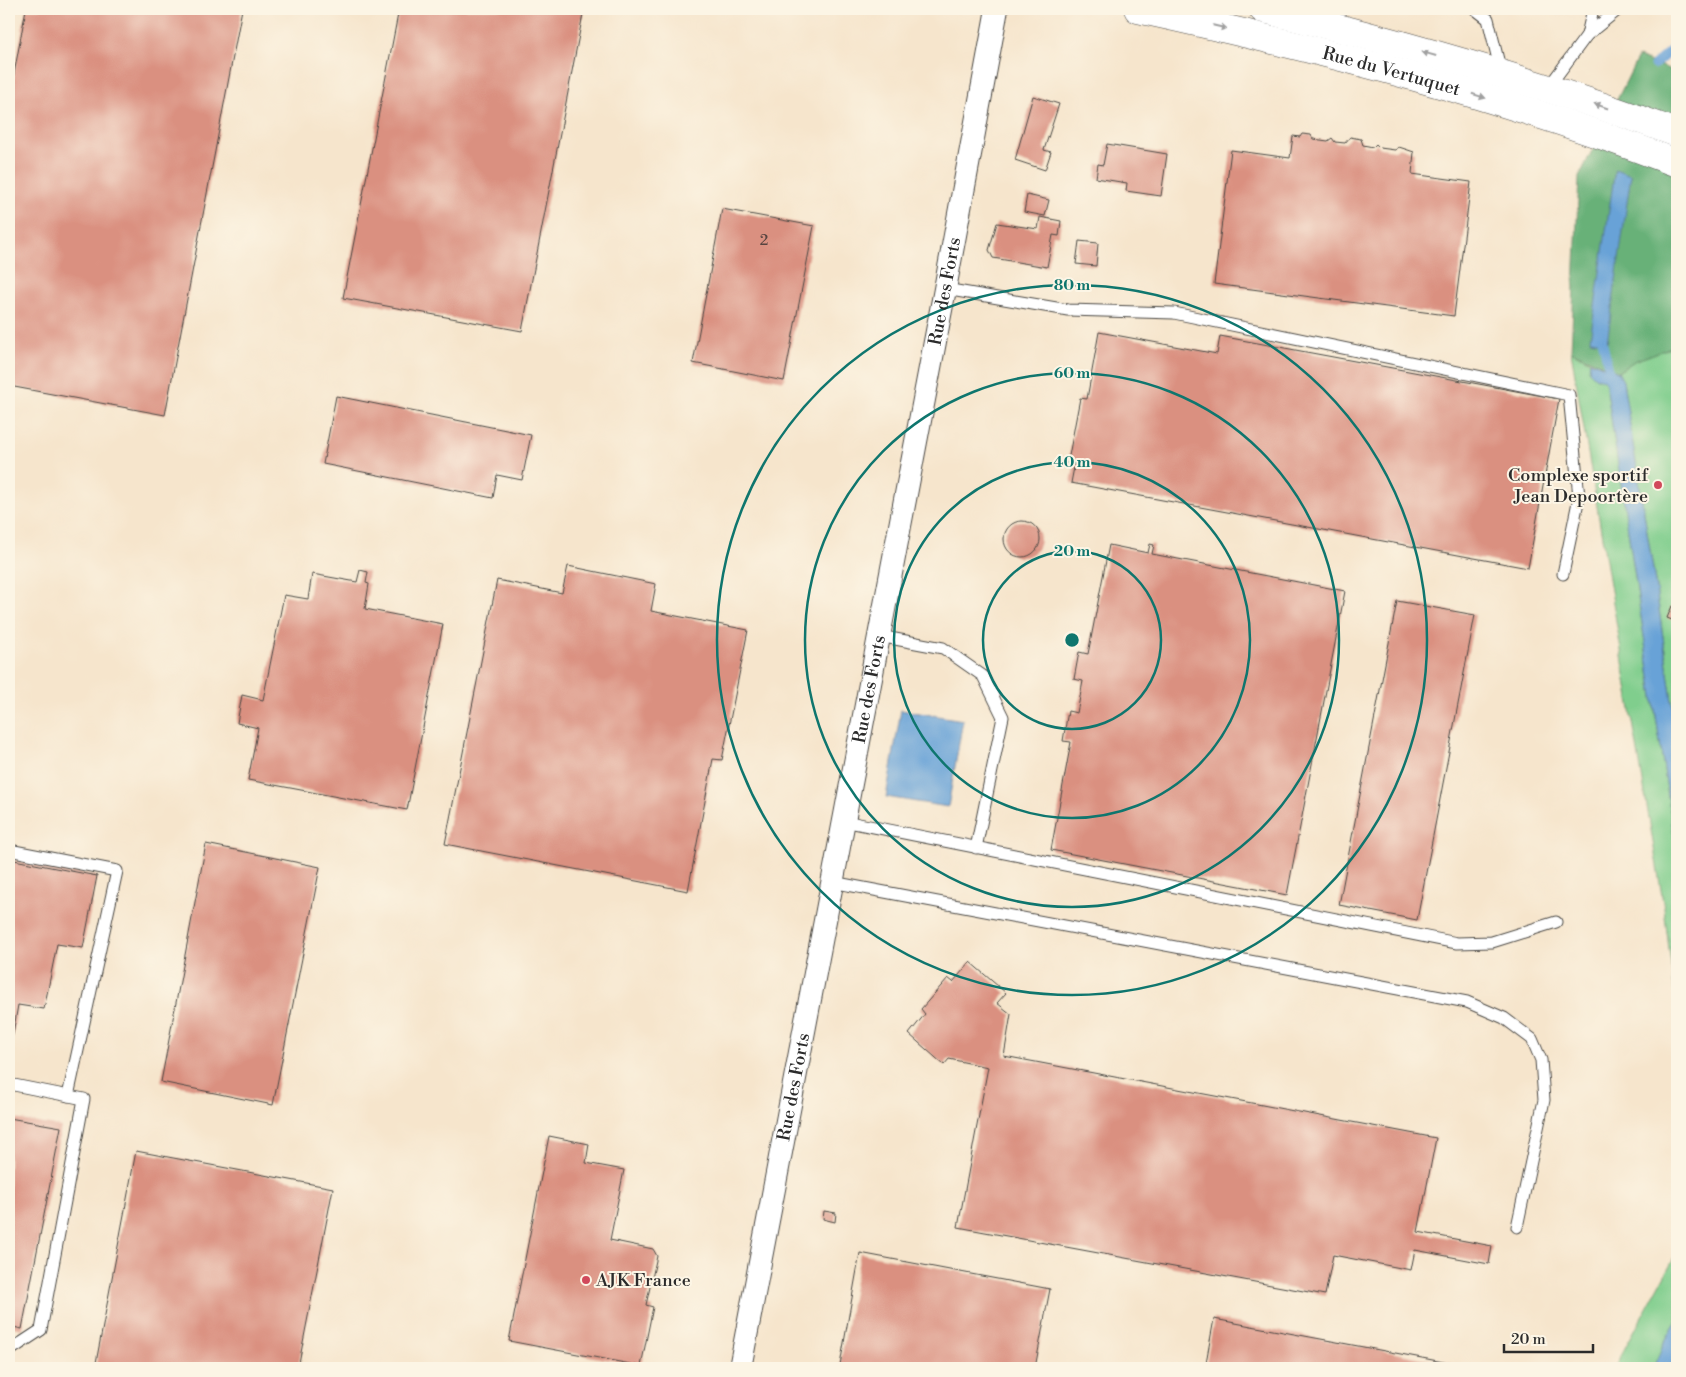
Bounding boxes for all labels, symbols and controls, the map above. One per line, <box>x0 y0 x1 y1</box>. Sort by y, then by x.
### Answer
one-way arrow <box>1213 23 1228 31</box>
street label: Rue du Vertuquet <box>1320 42 1464 102</box>
one-way arrow <box>1421 49 1436 57</box>
one-way arrow <box>1471 92 1486 100</box>
one-way arrow <box>1593 102 1608 110</box>
house number: 2 <box>760 231 768 250</box>
street label: Rue des Forts <box>924 235 966 347</box>
text: 80 m <box>1054 276 1091 295</box>
text: 60 m <box>1054 364 1091 383</box>
text: 40 m <box>1053 453 1091 472</box>
place label: Complexe sportif Jean Depoortère <box>1508 464 1649 508</box>
marker: Complexe sportif Jean Depoortère <box>1652 479 1664 491</box>
text: 20 m <box>1054 542 1091 561</box>
centre of rings <box>1063 631 1081 649</box>
street label: Rue des Forts <box>848 633 891 745</box>
street label: Rue des Forts <box>772 1031 815 1143</box>
place label: AJK France <box>595 1269 691 1292</box>
marker: AJK France <box>580 1274 592 1286</box>
scale bar <box>1504 1322 1592 1354</box>
text: 20 m <box>1511 1330 1546 1349</box>

